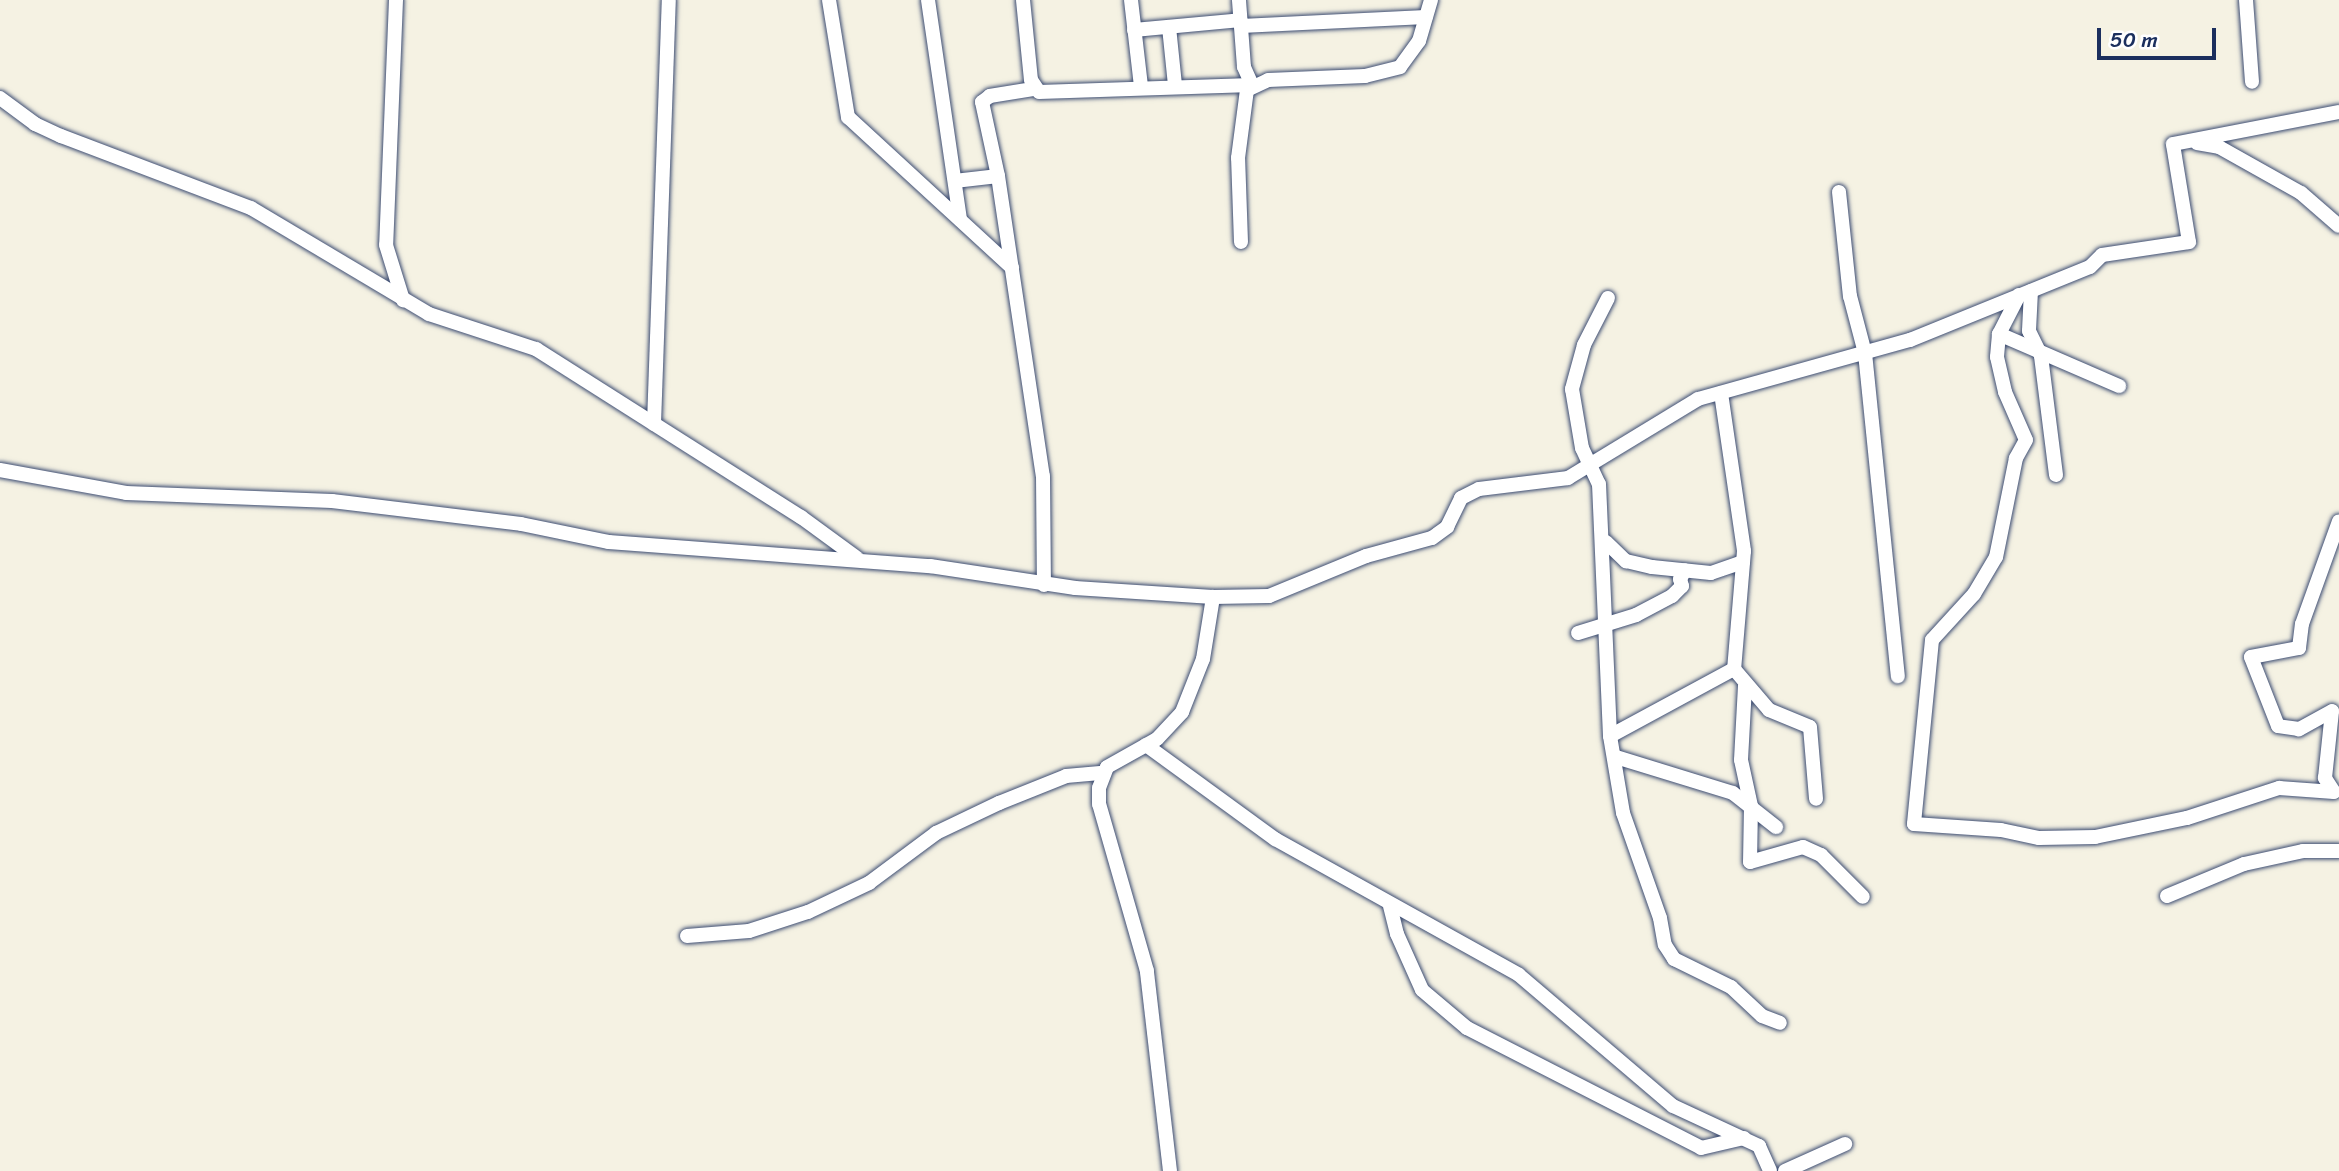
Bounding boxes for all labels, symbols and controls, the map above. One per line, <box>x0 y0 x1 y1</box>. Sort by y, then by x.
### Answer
scale bar <box>2101 14 2220 58</box>
text: 50 m <box>2110 21 2158 59</box>

